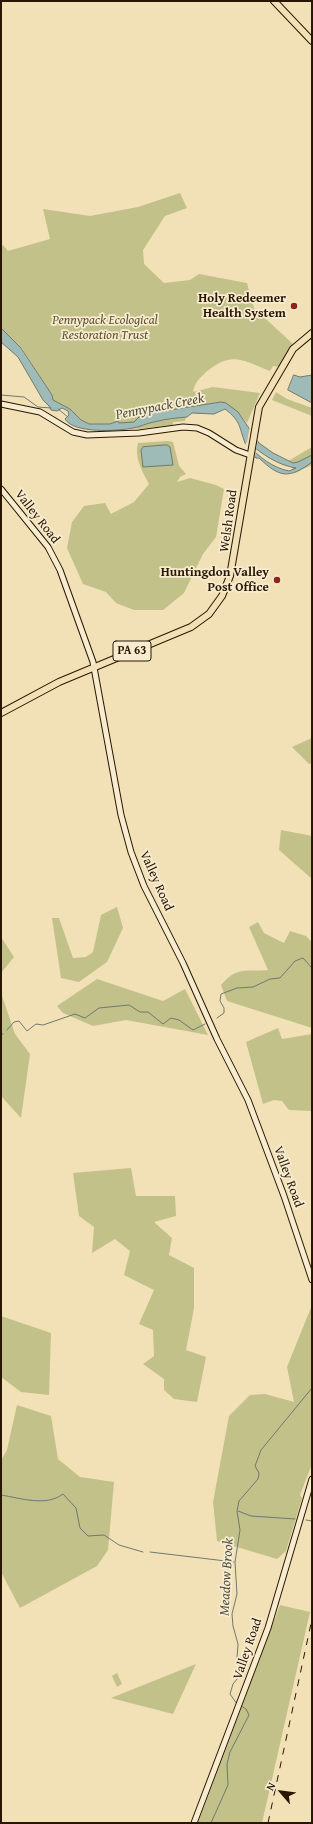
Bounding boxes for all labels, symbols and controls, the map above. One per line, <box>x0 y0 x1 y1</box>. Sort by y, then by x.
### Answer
place label: Holy Redeemer Health System <box>198 291 286 322</box>
marker: Holy Redeemer Health System <box>289 301 299 311</box>
park label: Pennypack Ecological Restoration Trust <box>52 313 158 344</box>
water label: Pennypack Creek <box>114 390 206 424</box>
street label: Valley Road <box>11 487 63 547</box>
street label: Welsh Road <box>217 489 241 553</box>
place label: Huntingdon Valley Post Office <box>161 565 269 596</box>
marker: Huntingdon Valley Post Office <box>272 575 282 585</box>
road number: PA 63 <box>113 641 151 661</box>
street label: Valley Road <box>136 849 176 913</box>
street label: Valley Road <box>270 1144 306 1210</box>
water label: Meadow Brook <box>217 1538 237 1616</box>
street label: Valley Road <box>230 1616 266 1682</box>
north arrow <box>261 1772 301 1812</box>
text: N <box>262 1779 279 1793</box>

